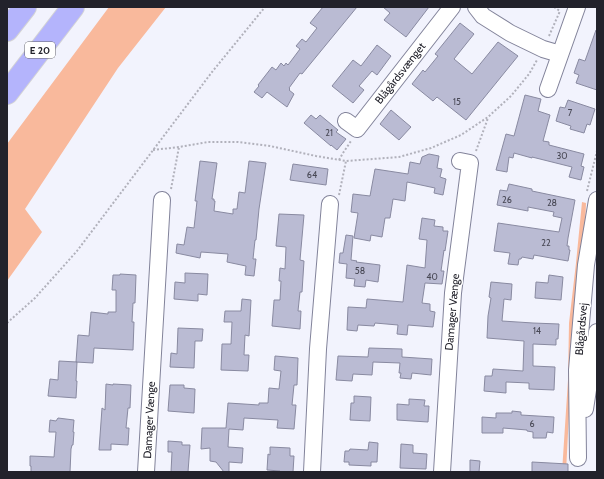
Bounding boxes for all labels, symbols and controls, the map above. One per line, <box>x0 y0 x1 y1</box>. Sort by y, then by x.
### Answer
street label: Blågårdsvænget <box>372 39 428 106</box>
road number: E 20 <box>25 42 55 58</box>
house number: 15 <box>453 96 461 107</box>
house number: 7 <box>568 107 573 118</box>
house number: 21 <box>325 127 333 138</box>
house number: 30 <box>556 150 568 161</box>
house number: 64 <box>307 169 317 180</box>
house number: 26 <box>502 194 512 205</box>
house number: 28 <box>547 197 557 208</box>
house number: 22 <box>541 237 551 248</box>
house number: 58 <box>355 265 365 276</box>
house number: 40 <box>426 271 438 282</box>
street label: Damager Vænge <box>442 273 462 351</box>
street label: Blågårdsvej <box>572 302 590 356</box>
house number: 14 <box>533 325 541 336</box>
street label: Damager Vænge <box>140 381 158 459</box>
house number: 6 <box>529 418 535 429</box>

